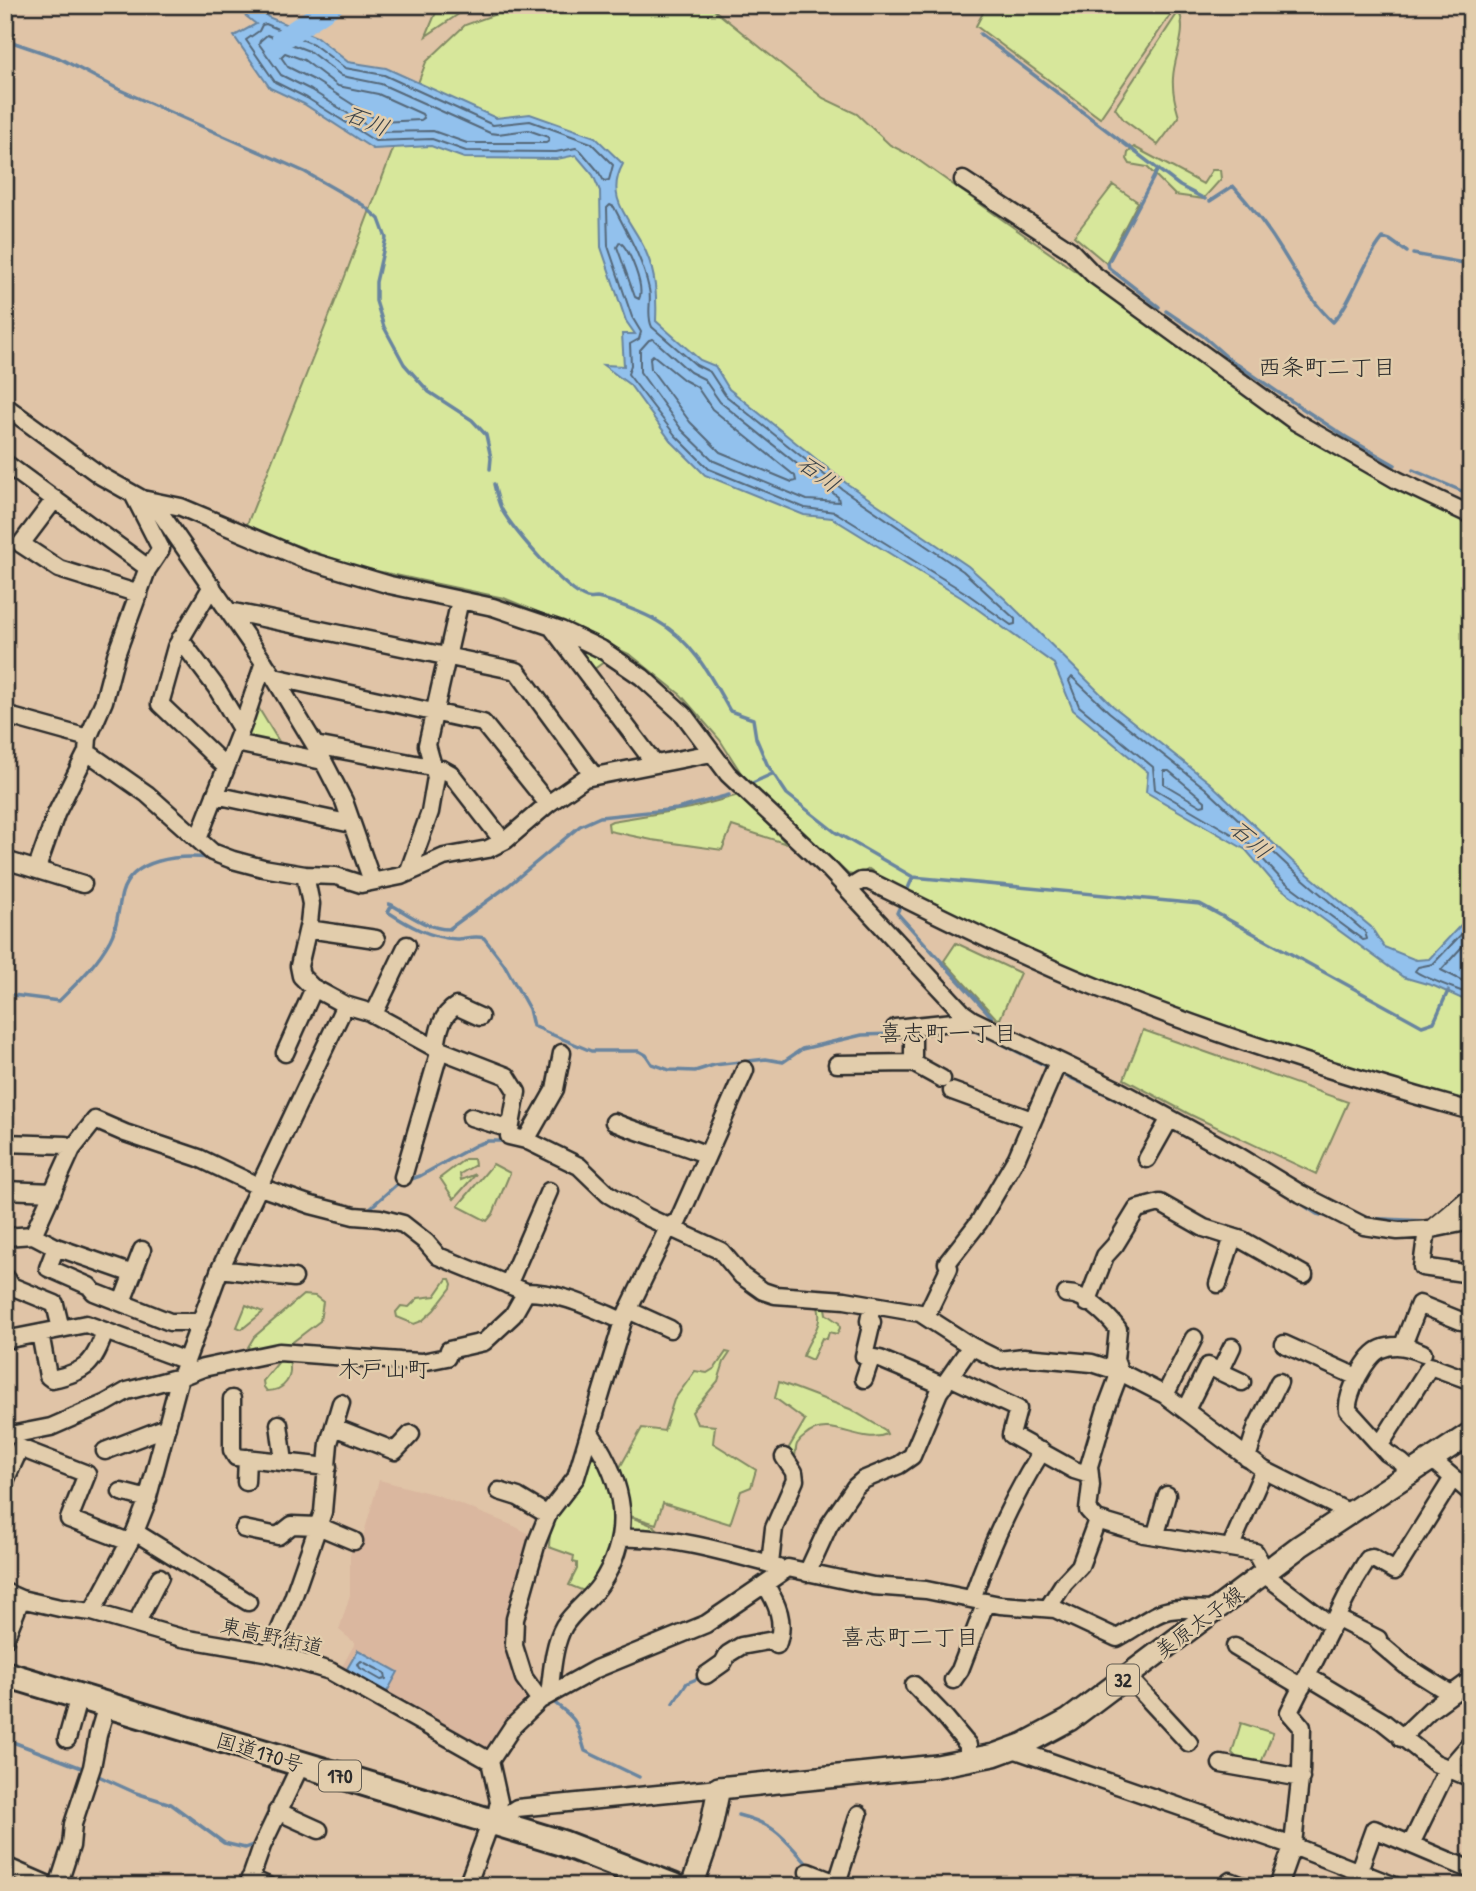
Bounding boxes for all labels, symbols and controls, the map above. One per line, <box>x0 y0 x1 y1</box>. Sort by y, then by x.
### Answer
water label: 石川 <box>340 97 394 143</box>
district label: 西条町二丁目 <box>1258 351 1396 382</box>
water label: 石川 <box>791 447 847 499</box>
water label: 石川 <box>1223 812 1279 866</box>
district label: 喜志町一丁目 <box>879 1017 1017 1048</box>
district label: 木戸山町 <box>338 1353 430 1384</box>
street label: 美原太子線 <box>1148 1579 1250 1665</box>
street label: 東高野街道 <box>218 1610 326 1662</box>
district label: 喜志町二丁目 <box>841 1621 979 1652</box>
road number: 32 <box>1107 1664 1139 1696</box>
street label: 国道170号 <box>213 1725 307 1779</box>
road number: 170 <box>319 1760 361 1792</box>

